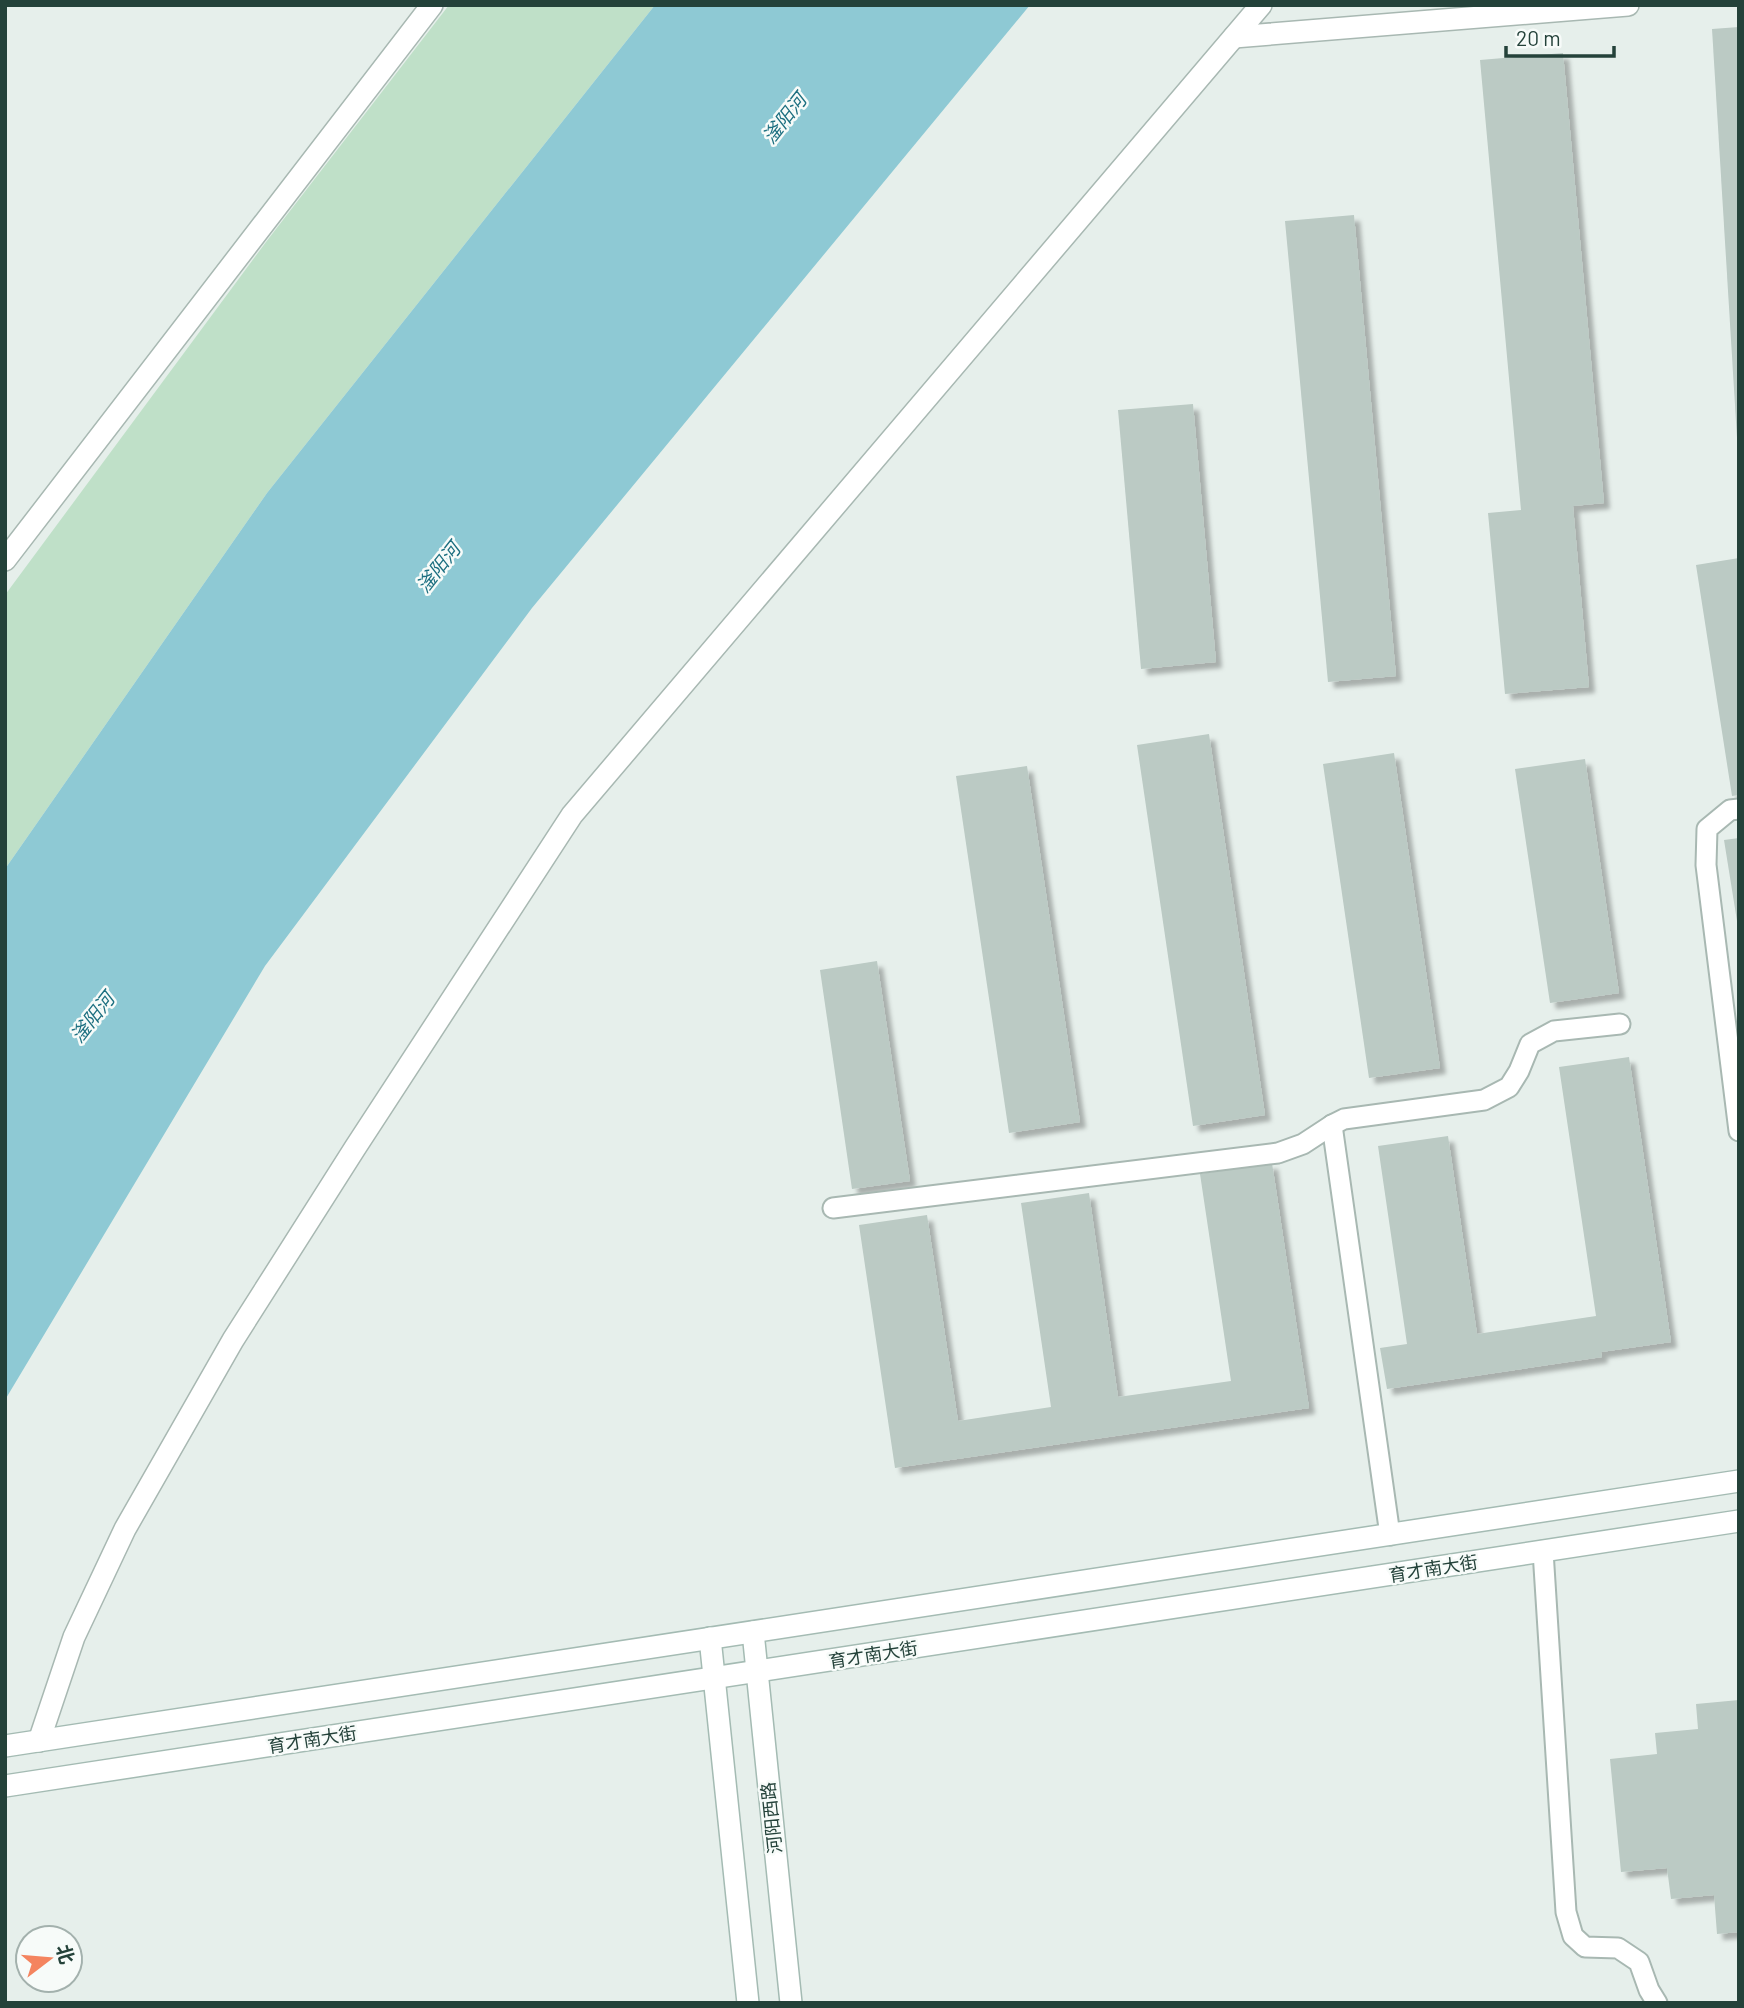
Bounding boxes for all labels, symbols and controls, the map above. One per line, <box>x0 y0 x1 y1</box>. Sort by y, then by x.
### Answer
scale bar <box>1506 14 1614 58</box>
text: 20 m <box>1516 25 1561 50</box>
water label: 滏阳河 <box>757 85 813 148</box>
water label: 滏阳河 <box>411 534 467 597</box>
water label: 滏阳河 <box>65 984 121 1047</box>
street label: 育才南大街 <box>1387 1550 1479 1586</box>
street label: 育才南大街 <box>827 1636 919 1672</box>
street label: 育才南大街 <box>266 1721 358 1757</box>
street label: 河阳西路 <box>756 1781 786 1855</box>
north arrow <box>14 1924 84 1994</box>
text: 北 <box>52 1942 79 1966</box>

